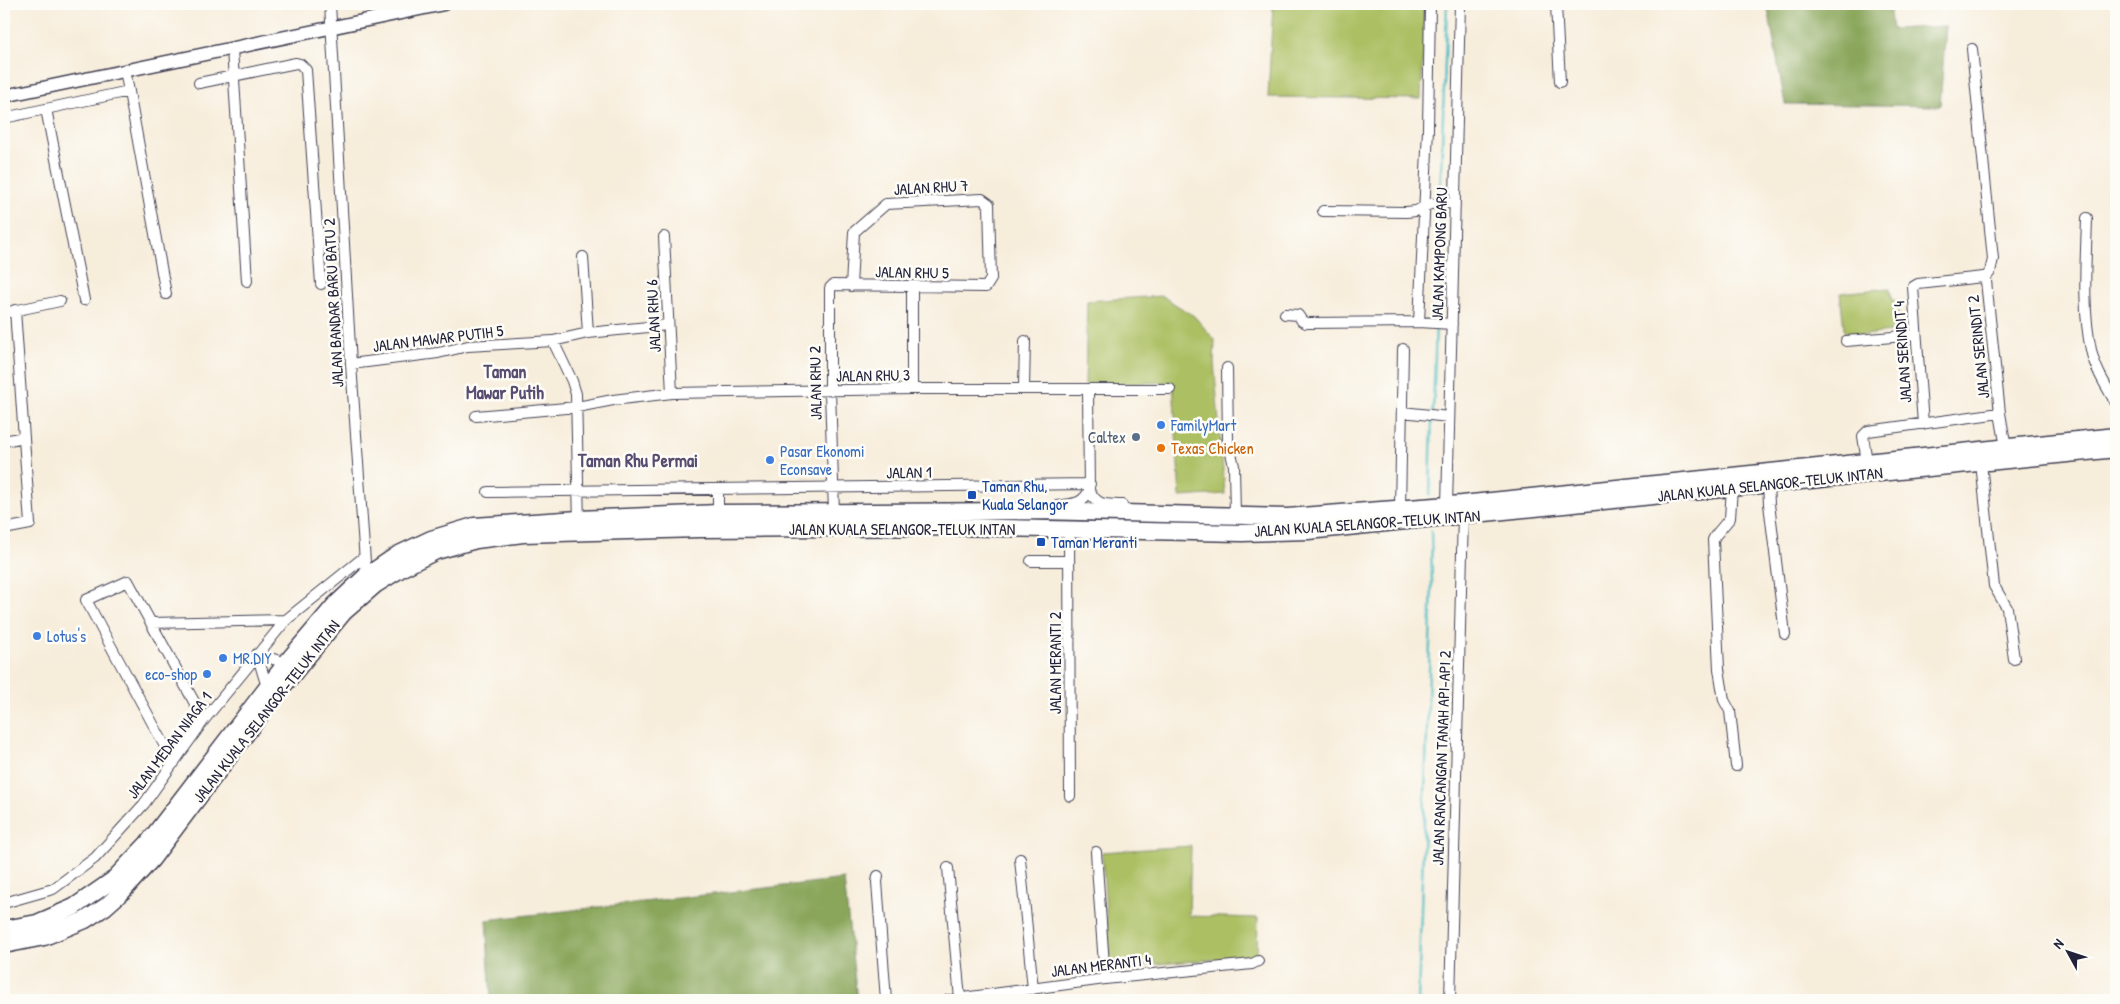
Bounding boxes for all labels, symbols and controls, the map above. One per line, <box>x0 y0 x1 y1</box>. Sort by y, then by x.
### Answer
street label: JALAN RHU 7 <box>893 174 969 200</box>
street label: JALAN KAMPONG BARU <box>1426 187 1452 321</box>
street label: JALAN BANDAR BARU BATU 2 <box>318 217 348 388</box>
street label: JALAN RHU 5 <box>875 260 949 284</box>
street label: JALAN RHU 6 <box>640 279 666 353</box>
street label: JALAN SERINDIT 2 <box>1962 294 1994 400</box>
street label: JALAN SERINDIT 4 <box>1887 300 1917 404</box>
street label: JALAN MAWAR PUTIH 5 <box>372 319 505 357</box>
street label: JALAN RHU 2 <box>803 345 827 420</box>
district label: Taman Mawar Putih <box>466 359 544 405</box>
street label: JALAN RHU 3 <box>836 363 910 387</box>
place label: FamilyMart <box>1170 414 1237 436</box>
marker: FamilyMart <box>1155 419 1167 431</box>
place label: Caltex <box>1088 426 1126 448</box>
marker: Caltex <box>1130 431 1142 443</box>
place label: Texas Chicken <box>1171 437 1254 459</box>
place label: Pasar Ekonomi Econsave <box>780 440 865 480</box>
marker: Texas Chicken <box>1155 442 1167 454</box>
district label: Taman Rhu Permai <box>577 448 698 473</box>
marker: Pasar Ekonomi Econsave <box>764 454 776 466</box>
street label: JALAN 1 <box>886 461 932 483</box>
street label: JALAN KUALA SELANGOR-TELUK INTAN <box>1656 461 1884 507</box>
place label: Taman Rhu, Kuala Selangor <box>982 475 1068 515</box>
marker: Taman Rhu, Kuala Selangor <box>966 489 978 501</box>
street label: JALAN KUALA SELANGOR-TELUK INTAN <box>1253 504 1481 542</box>
street label: JALAN KUALA SELANGOR-TELUK INTAN <box>789 518 1015 540</box>
place label: Taman Meranti <box>1051 531 1137 553</box>
marker: Taman Meranti <box>1035 536 1047 548</box>
street label: JALAN MERANTI 2 <box>1044 611 1066 714</box>
street label: JALAN KUALA SELANGOR-TELUK INTAN <box>188 615 344 807</box>
place label: Lotus's <box>47 625 86 647</box>
marker: Lotus's <box>31 630 43 642</box>
place label: MR.DIY <box>233 647 272 669</box>
street label: JALAN RANCANGAN TANAH API-API 2 <box>1426 650 1456 866</box>
marker: MR.DIY <box>217 652 229 664</box>
place label: eco-shop <box>145 663 197 685</box>
marker: eco-shop <box>201 668 213 680</box>
street label: JALAN MEDAN NIAGA 1 <box>121 687 217 803</box>
north arrow <box>2042 926 2092 976</box>
text: N <box>2048 934 2068 952</box>
street label: JALAN MERANTI 4 <box>1050 948 1152 982</box>

